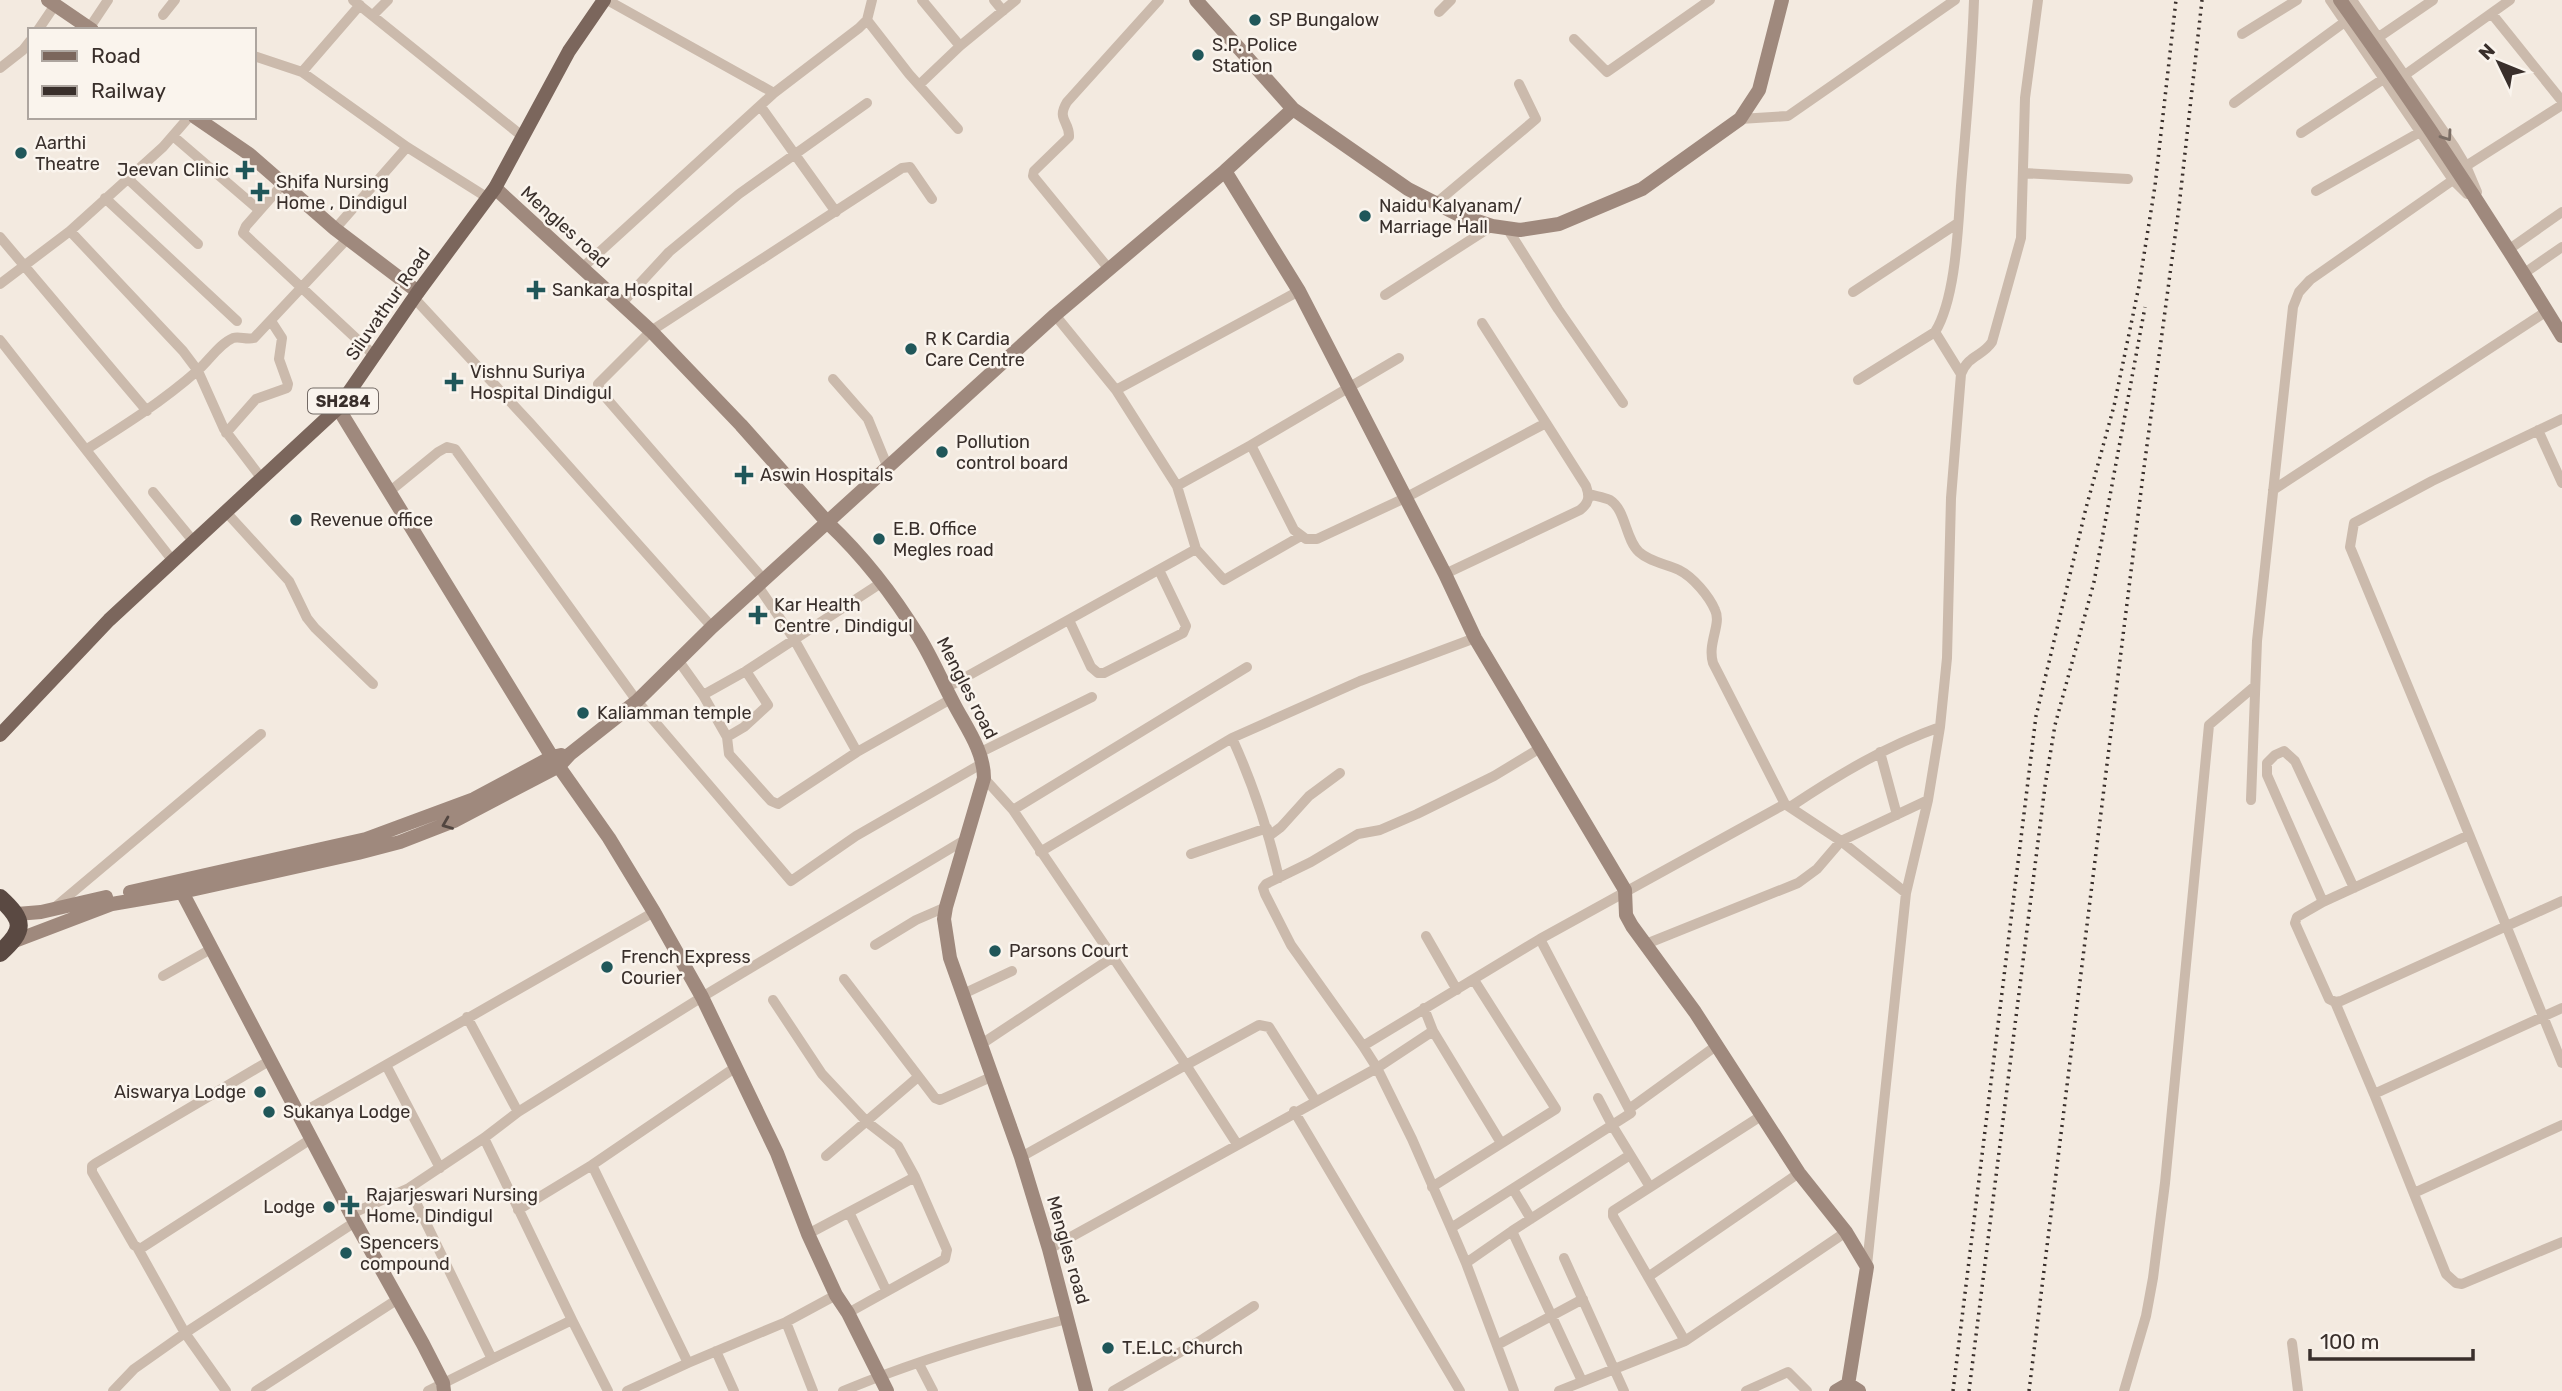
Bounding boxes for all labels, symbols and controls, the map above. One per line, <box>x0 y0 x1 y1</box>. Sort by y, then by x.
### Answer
place label: SP Bungalow <box>1269 9 1379 31</box>
marker: SP Bungalow <box>1247 12 1263 28</box>
legend <box>28 28 256 119</box>
north arrow <box>2464 28 2534 98</box>
place label: S.P. Police Station <box>1212 34 1297 77</box>
text: N <box>2474 39 2500 65</box>
text: Road <box>91 43 141 68</box>
marker: S.P. Police Station <box>1190 47 1206 63</box>
text: Railway <box>91 78 166 103</box>
one-way arrow <box>2439 128 2451 141</box>
place label: Aarthi Theatre <box>35 132 100 175</box>
marker: Aarthi Theatre <box>13 145 29 161</box>
place label: Jeevan Clinic <box>117 159 229 181</box>
marker: Jeevan Clinic <box>235 160 255 180</box>
place label: Shifa Nursing Home , Dindigul <box>276 171 407 214</box>
street label: Mengles road <box>516 181 614 273</box>
marker: Shifa Nursing Home , Dindigul <box>250 182 270 202</box>
place label: Naidu Kalyanam/ Marriage Hall <box>1379 195 1522 238</box>
marker: Naidu Kalyanam/ Marriage Hall <box>1357 208 1373 224</box>
street label: Siluvathur Road <box>341 243 435 365</box>
place label: Sankara Hospital <box>552 279 693 301</box>
marker: Sankara Hospital <box>526 280 546 300</box>
place label: R K Cardia Care Centre <box>925 328 1025 371</box>
marker: R K Cardia Care Centre <box>903 341 919 357</box>
place label: Vishnu Suriya Hospital Dindigul <box>470 361 612 404</box>
marker: Vishnu Suriya Hospital Dindigul <box>444 372 464 392</box>
road number: SH284 <box>308 388 378 414</box>
place label: Pollution control board <box>956 431 1068 474</box>
marker: Pollution control board <box>934 444 950 460</box>
place label: Aswin Hospitals <box>760 464 893 486</box>
marker: Aswin Hospitals <box>734 465 754 485</box>
place label: Revenue office <box>310 509 433 531</box>
marker: Revenue office <box>288 512 304 528</box>
place label: E.B. Office Megles road <box>893 518 994 561</box>
marker: E.B. Office Megles road <box>871 531 887 547</box>
place label: Kar Health Centre , Dindigul <box>774 594 913 637</box>
marker: Kar Health Centre , Dindigul <box>748 605 768 625</box>
street label: Mengles road <box>932 633 1002 743</box>
place label: Kaliamman temple <box>597 702 751 724</box>
marker: Kaliamman temple <box>575 705 591 721</box>
one-way arrow <box>442 815 454 829</box>
place label: Parsons Court <box>1009 940 1128 962</box>
marker: Parsons Court <box>987 943 1003 959</box>
place label: French Express Courier <box>621 946 751 989</box>
marker: French Express Courier <box>599 959 615 975</box>
place label: Aiswarya Lodge <box>114 1081 246 1103</box>
marker: Aiswarya Lodge <box>252 1084 268 1100</box>
place label: Sukanya Lodge <box>283 1101 410 1123</box>
marker: Sukanya Lodge <box>261 1104 277 1120</box>
place label: Rajarjeswari Nursing Home, Dindigul <box>366 1184 538 1227</box>
street label: Mengles road <box>1042 1193 1094 1307</box>
marker: Rajarjeswari Nursing Home, Dindigul <box>340 1195 360 1215</box>
place label: Lodge <box>263 1196 315 1218</box>
marker: Lodge <box>321 1199 337 1215</box>
place label: Spencers compound <box>360 1232 450 1275</box>
marker: Spencers compound <box>338 1245 354 1261</box>
scale bar <box>2310 1318 2473 1362</box>
text: 100 m <box>2320 1329 2379 1354</box>
place label: T.E.LC. Church <box>1122 1337 1243 1359</box>
marker: T.E.LC. Church <box>1100 1340 1116 1356</box>

